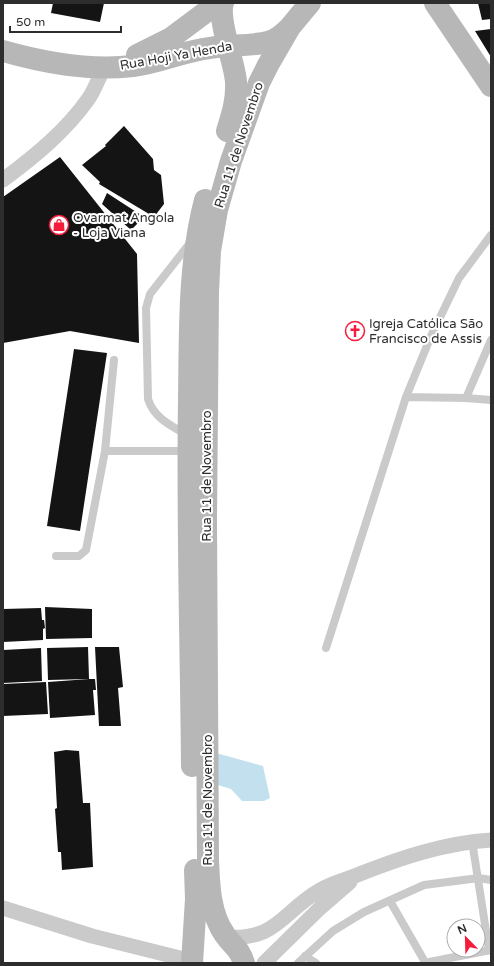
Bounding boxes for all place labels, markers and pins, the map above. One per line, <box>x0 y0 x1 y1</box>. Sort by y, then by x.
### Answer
place label: Ovarmat Angola - Loja Viana <box>73 210 174 241</box>
shop icon: Ovarmat Angola - Loja Viana <box>48 214 70 236</box>
place label: Igreja Católica São Francisco de Assis <box>369 316 483 347</box>
church icon: Igreja Católica São Francisco de Assis <box>344 320 366 342</box>

